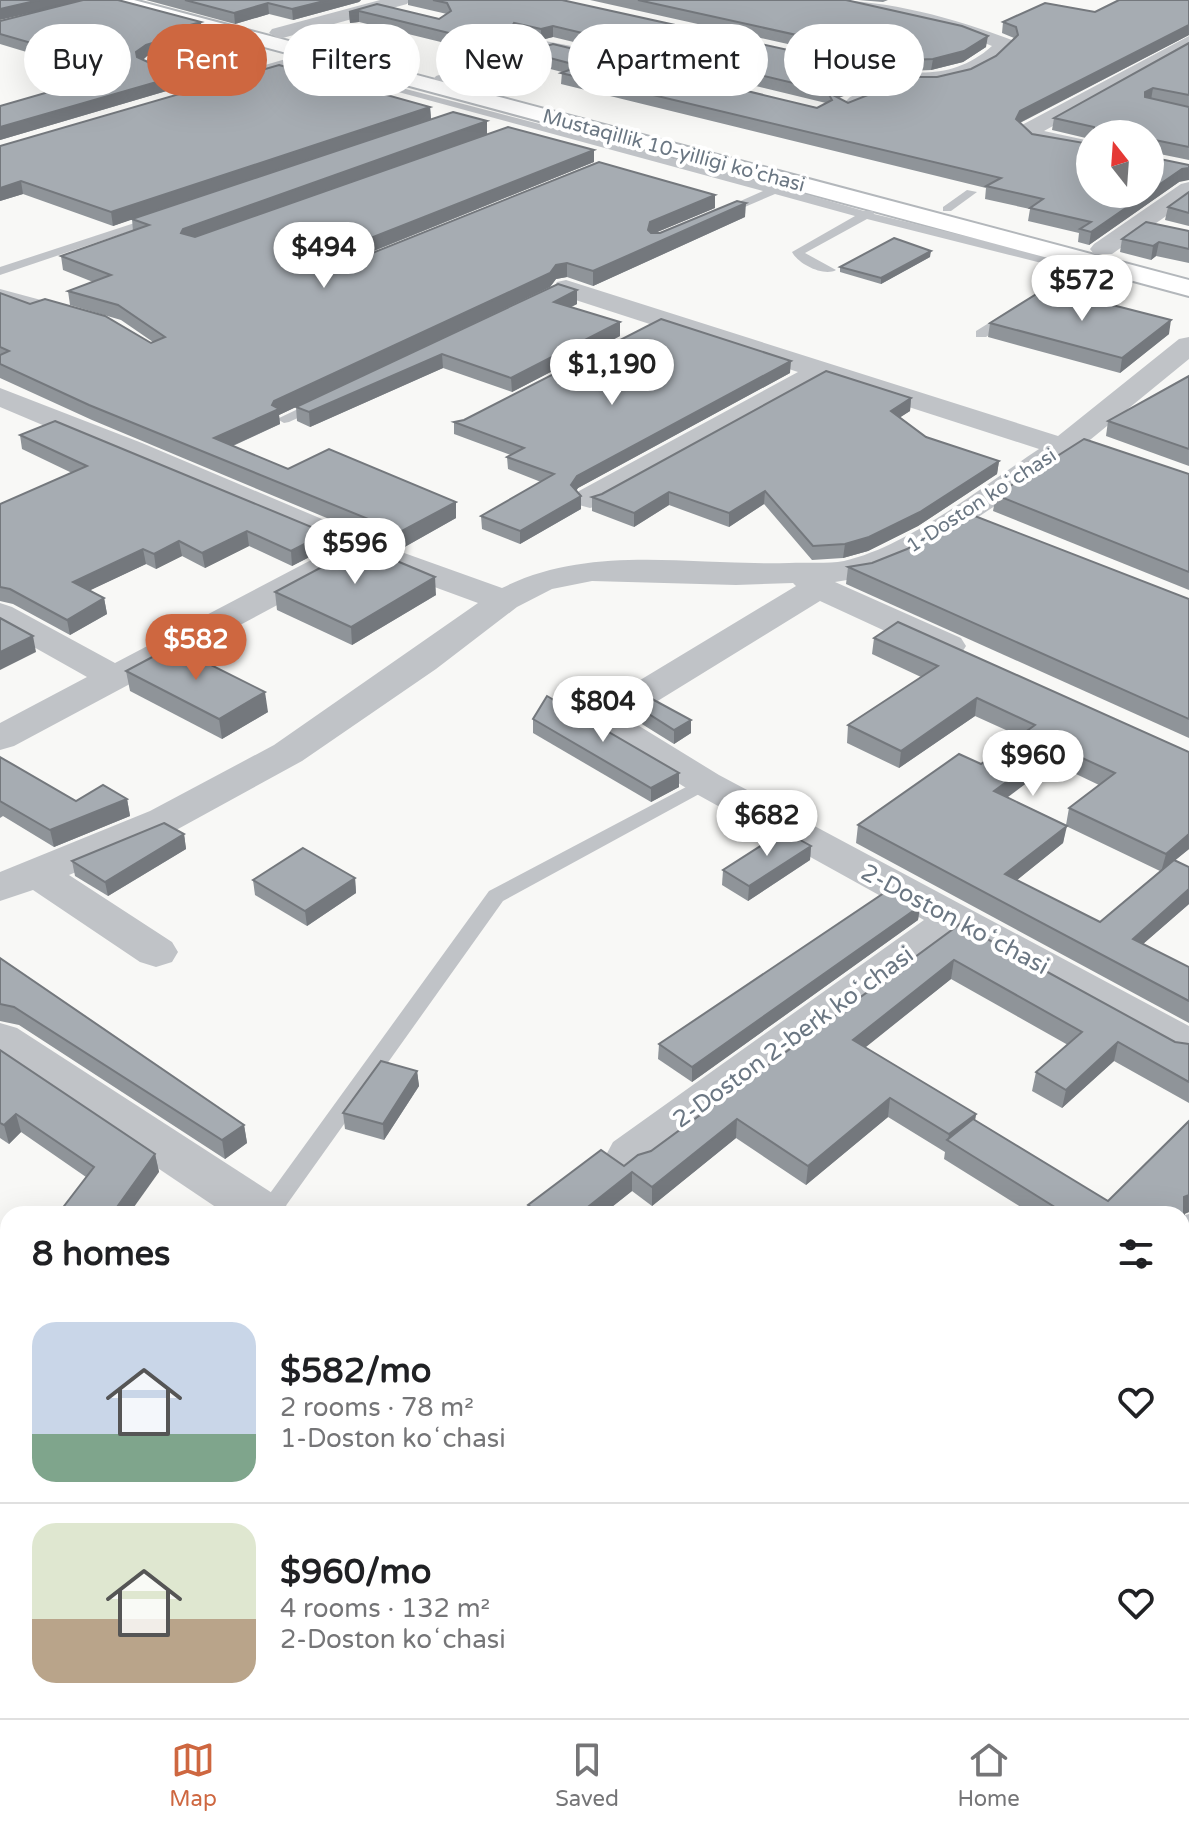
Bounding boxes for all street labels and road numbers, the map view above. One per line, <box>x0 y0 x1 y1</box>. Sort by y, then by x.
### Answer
street label: Mustaqillik 10-yilligi ko'chasi <box>540 104 808 198</box>
street label: 1-Doston koʻchasi <box>902 443 1061 558</box>
street label: 2-Doston koʻchasi <box>856 858 1054 981</box>
street label: 2-Doston 2-berk koʻchasi <box>667 940 919 1134</box>

